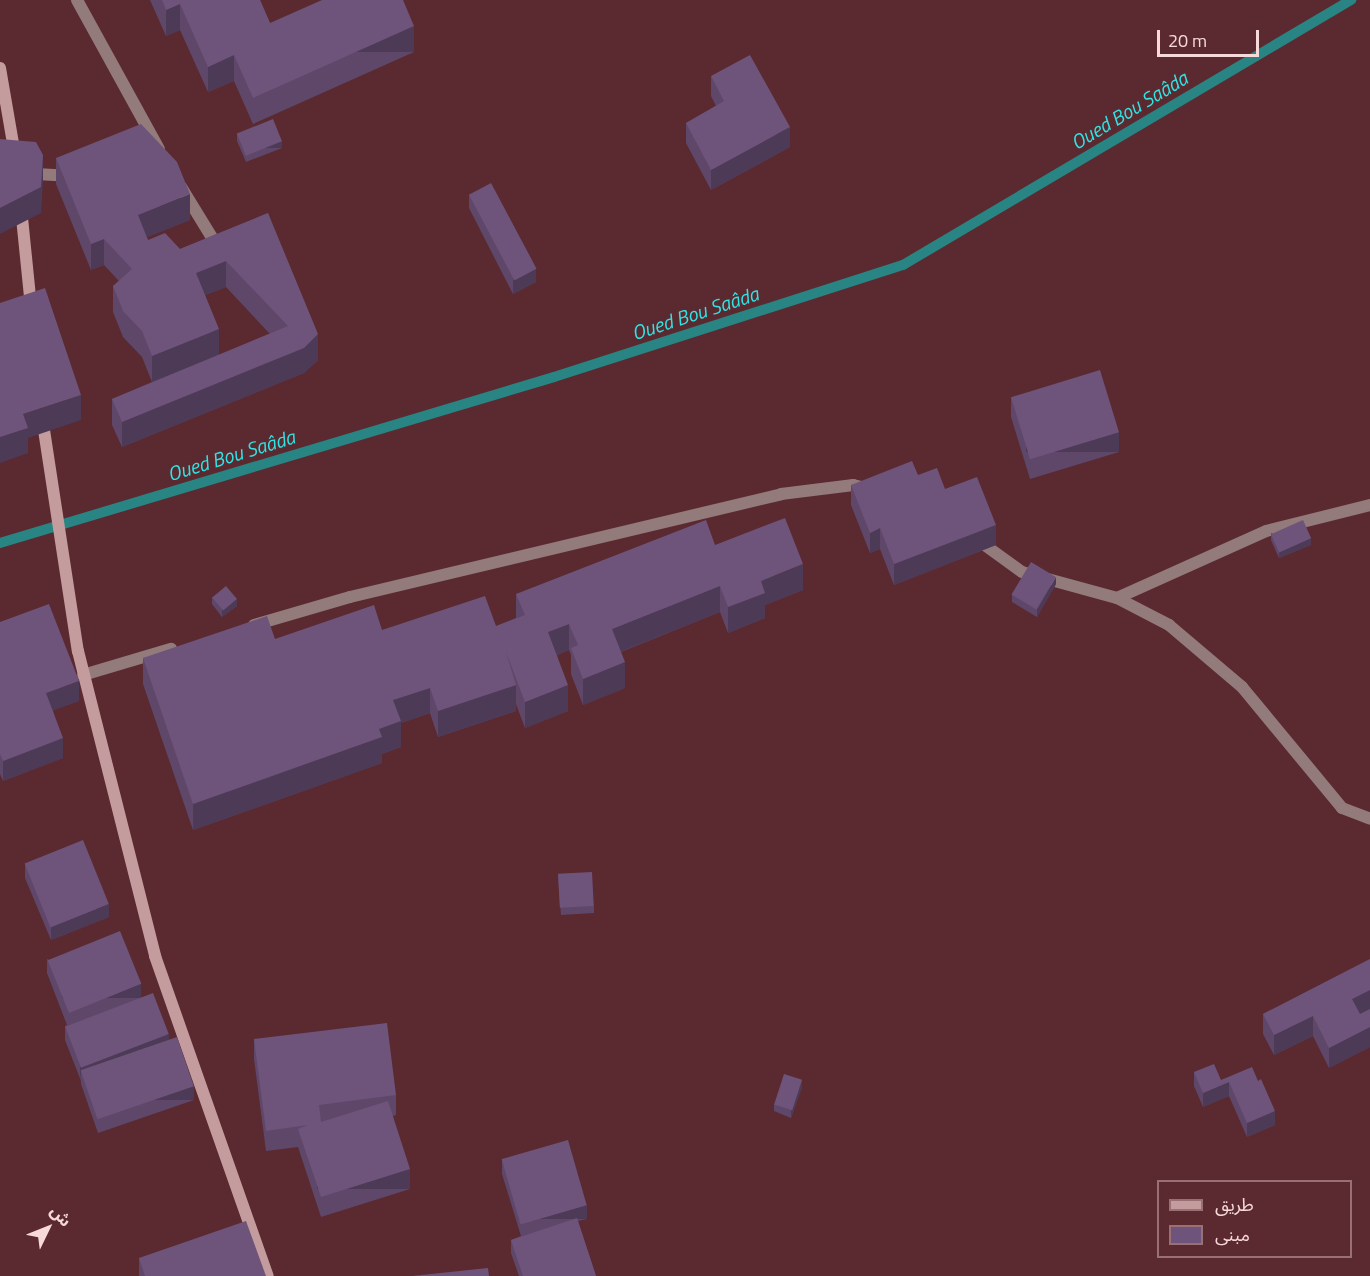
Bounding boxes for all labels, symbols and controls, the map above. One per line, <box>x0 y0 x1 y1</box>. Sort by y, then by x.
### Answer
scale bar <box>1160 18 1262 56</box>
text: 20 m <box>1168 27 1207 54</box>
water label: Oued Bou Saâda <box>1066 66 1192 154</box>
water label: Oued Bou Saâda <box>629 281 761 345</box>
water label: Oued Bou Saâda <box>164 424 298 486</box>
legend <box>1157 1180 1352 1258</box>
text: طريق <box>1215 1191 1254 1218</box>
north arrow <box>18 1198 78 1258</box>
text: ش <box>45 1200 77 1232</box>
text: مبنى <box>1215 1221 1250 1248</box>

